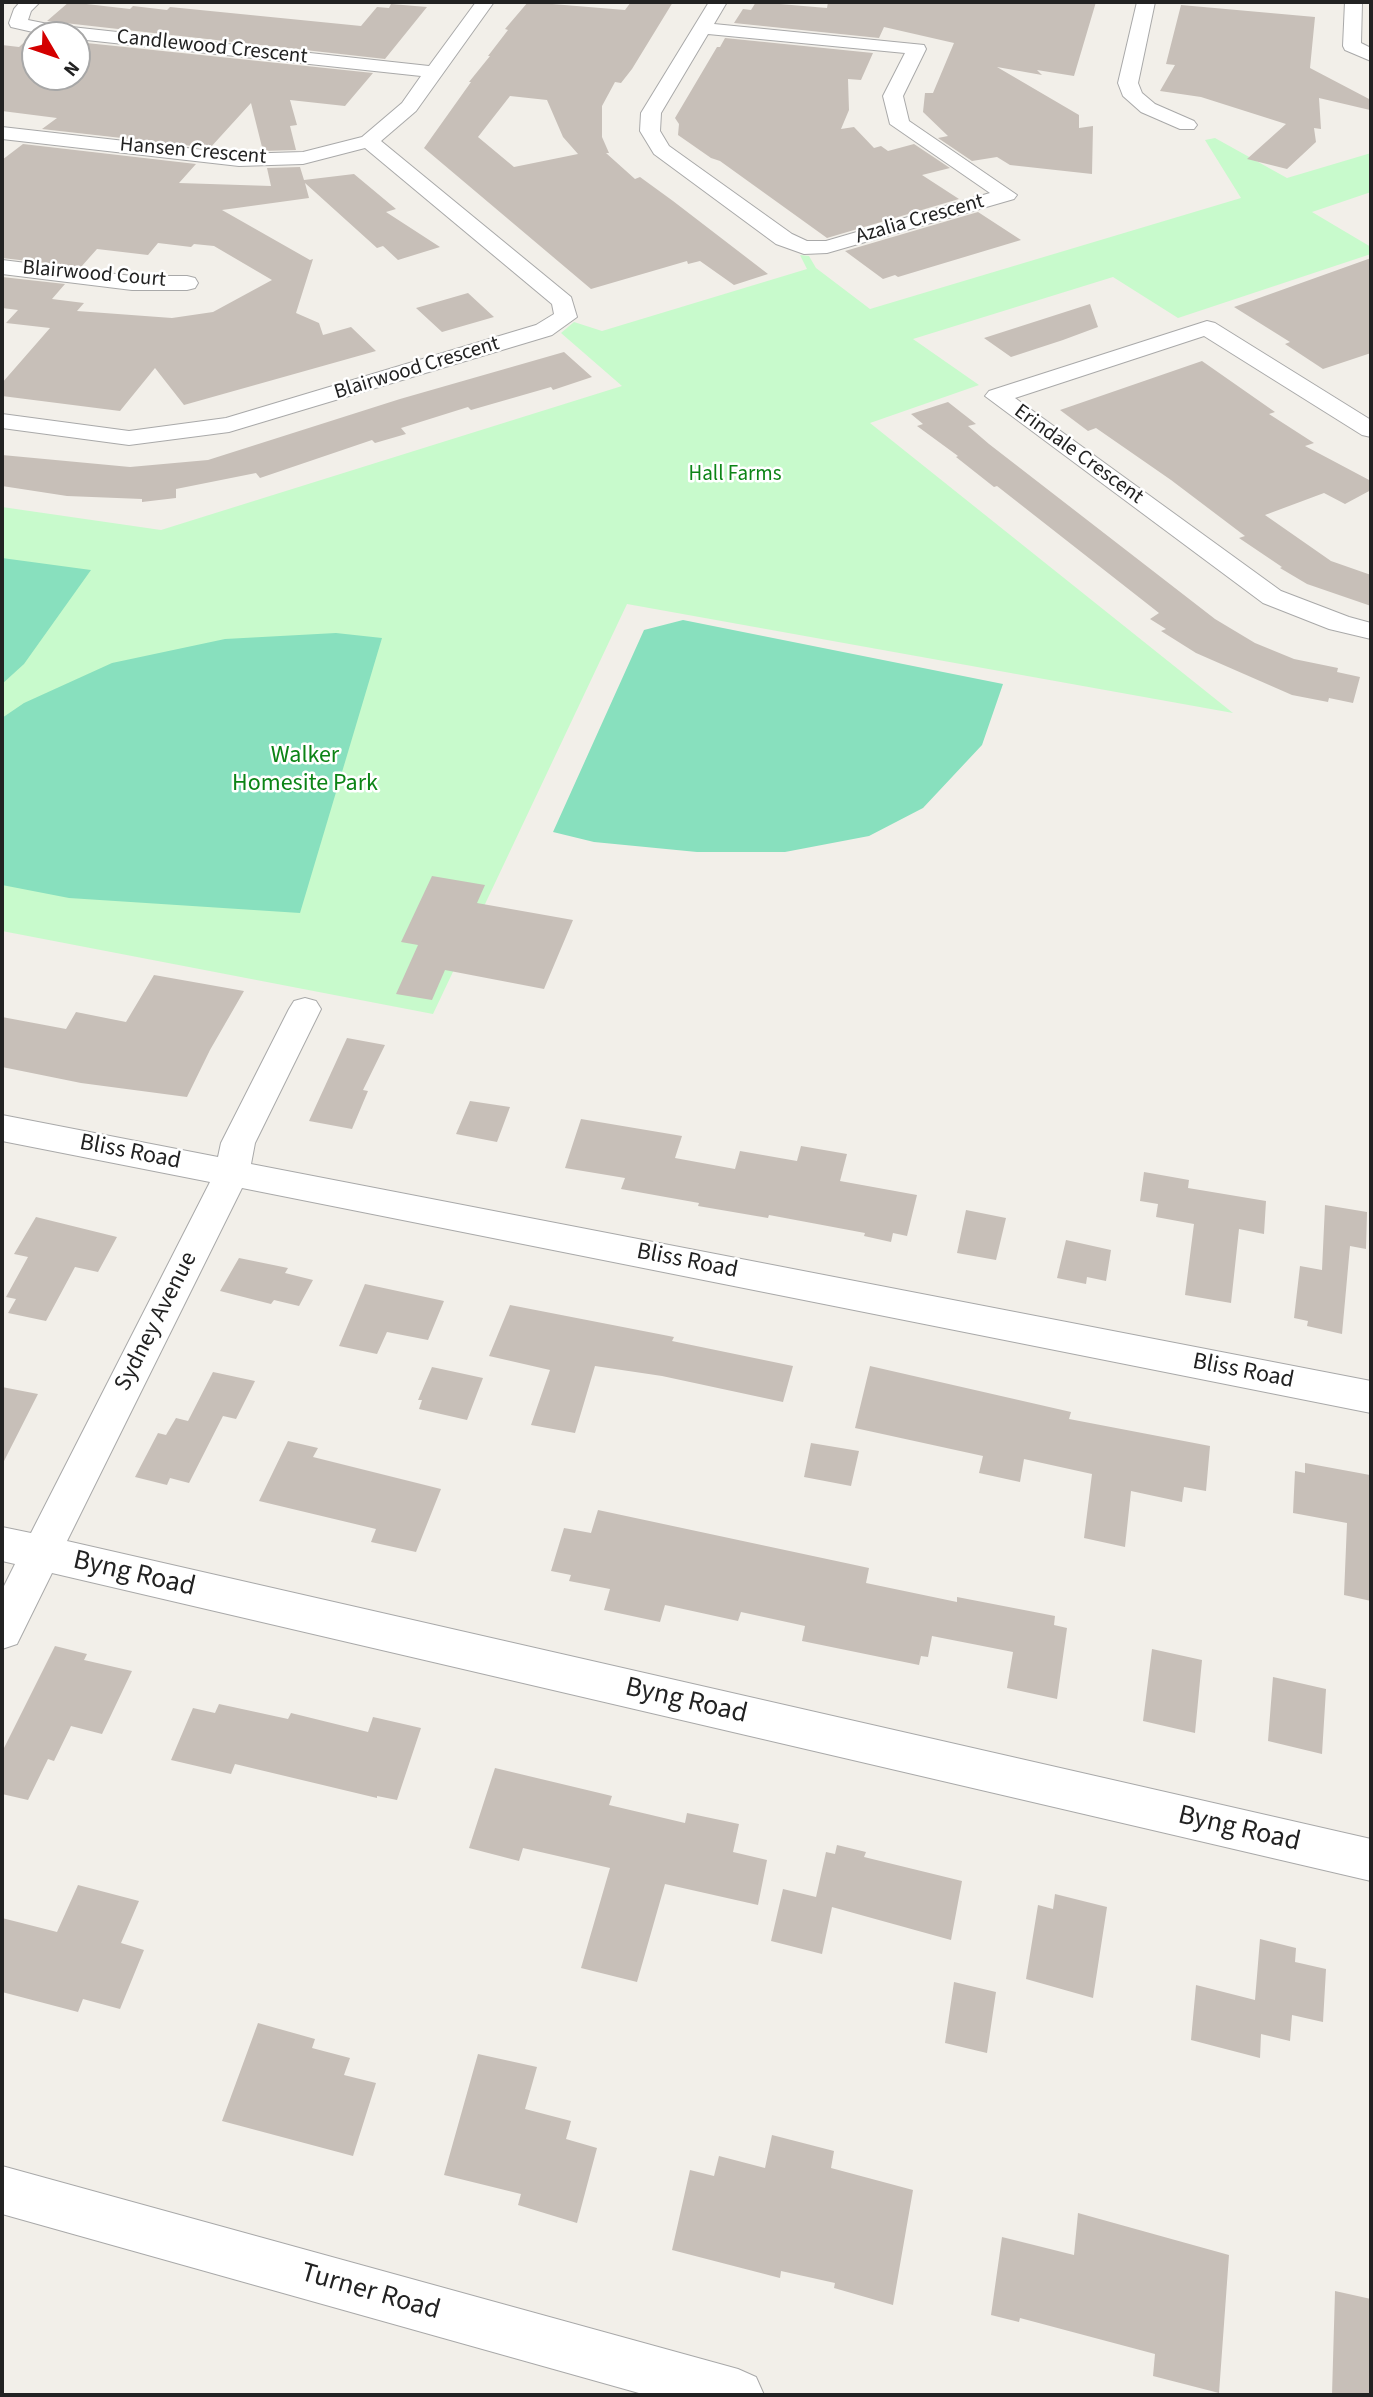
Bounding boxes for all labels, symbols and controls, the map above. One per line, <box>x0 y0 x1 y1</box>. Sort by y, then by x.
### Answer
north arrow <box>21 21 91 91</box>
street label: Candlewood Crescent <box>115 25 309 71</box>
text: N <box>57 55 86 82</box>
street label: Hansen Crescent <box>119 133 267 171</box>
street label: Azalia Crescent <box>853 190 987 250</box>
street label: Blairwood Court <box>21 256 167 294</box>
street label: Blairwood Crescent <box>331 332 503 406</box>
street label: Erindale Crescent <box>1008 400 1148 510</box>
park label: Hall Farms <box>689 462 781 488</box>
park label: Walker Homesite Park <box>232 743 378 799</box>
street label: Bliss Road <box>77 1129 183 1177</box>
street label: Bliss Road <box>634 1238 740 1286</box>
street label: Sydney Avenue <box>110 1248 204 1396</box>
street label: Bliss Road <box>1190 1348 1296 1396</box>
street label: Byng Road <box>70 1545 198 1605</box>
street label: Byng Road <box>622 1672 750 1732</box>
street label: Byng Road <box>1175 1800 1303 1860</box>
street label: Turner Road <box>297 2257 443 2329</box>

